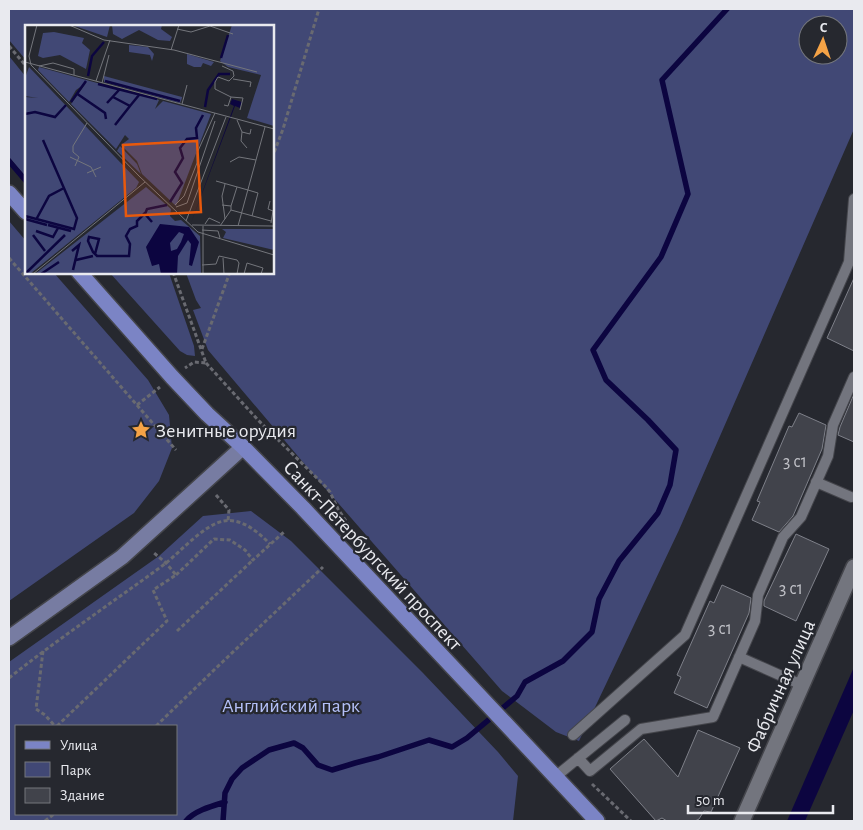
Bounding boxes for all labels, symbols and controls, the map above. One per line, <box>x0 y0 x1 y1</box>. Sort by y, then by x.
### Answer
north arrow <box>798 15 848 65</box>
text: С <box>819 21 828 35</box>
inset map <box>25 25 274 274</box>
place icon: Зенитные орудия <box>130 419 152 441</box>
place label: Зенитные орудия <box>156 421 296 441</box>
house number: 3 с1 <box>783 453 807 471</box>
street label: Санкт-Петербургский проспект <box>279 457 466 655</box>
house number: 3 с1 <box>779 580 803 598</box>
street label: Фабричная улица <box>743 617 819 756</box>
house number: 3 с1 <box>708 620 732 638</box>
park label: Английский парк <box>222 696 360 716</box>
legend <box>15 725 178 815</box>
text: Улица <box>60 738 97 753</box>
text: Парк <box>60 763 91 778</box>
scale bar <box>688 782 833 814</box>
text: Здание <box>60 788 105 803</box>
text: 50 m <box>696 793 725 808</box>

